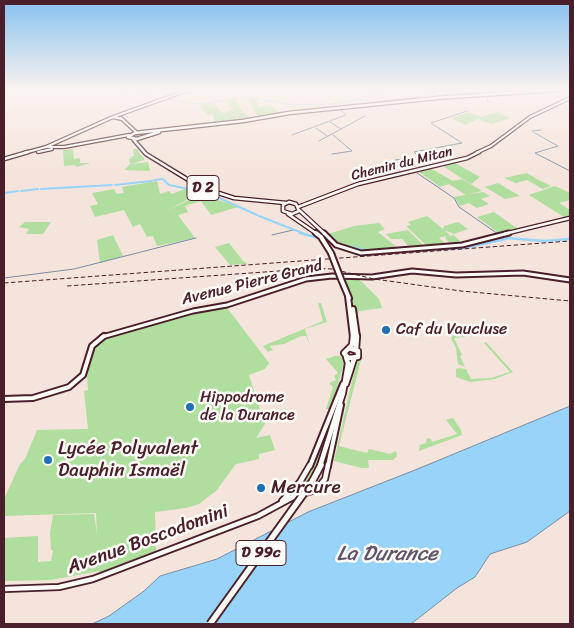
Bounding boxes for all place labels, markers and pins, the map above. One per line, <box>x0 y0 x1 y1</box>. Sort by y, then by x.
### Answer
place label: Caf du Vaucluse <box>396 320 507 340</box>
marker: Caf du Vaucluse <box>380 324 392 336</box>
place label: Hippodrome de la Durance <box>200 388 295 426</box>
marker: Hippodrome de la Durance <box>184 401 196 413</box>
place label: Lycée Polyvalent Dauphin Ismaël <box>58 438 198 482</box>
marker: Lycée Polyvalent Dauphin Ismaël <box>42 454 54 466</box>
place label: Mercure <box>271 477 341 499</box>
marker: Mercure <box>255 482 267 494</box>

